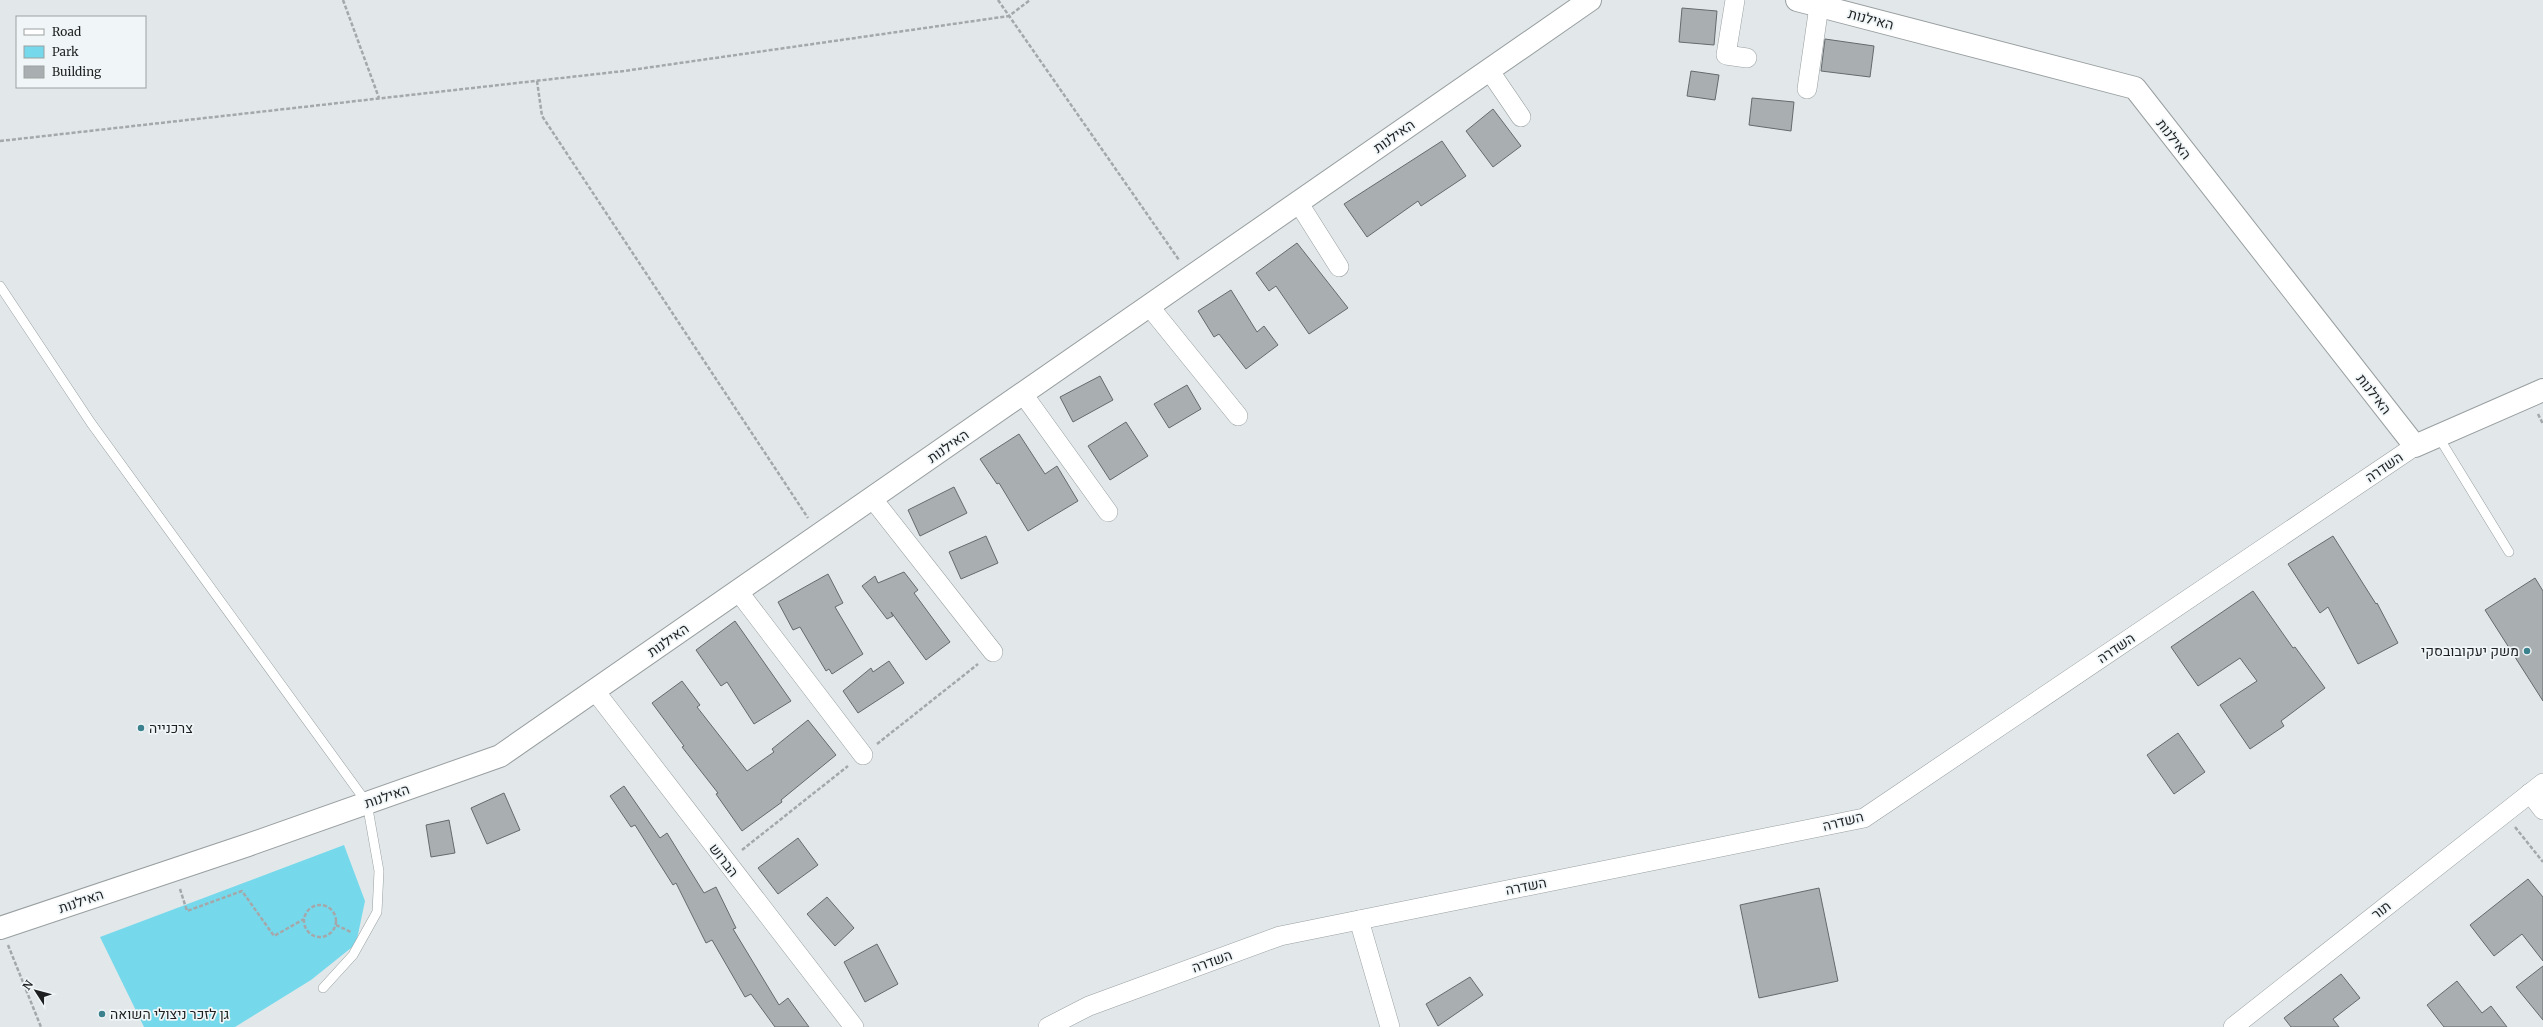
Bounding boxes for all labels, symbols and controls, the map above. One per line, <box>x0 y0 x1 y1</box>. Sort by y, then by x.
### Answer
street label: האילנות <box>1846 4 1896 34</box>
legend <box>16 16 146 88</box>
text: Road <box>52 24 81 39</box>
text: Park <box>52 44 79 59</box>
text: Building <box>52 64 102 79</box>
street label: האילנות <box>1370 115 1418 157</box>
street label: האילנות <box>2153 115 2195 163</box>
street label: האילנות <box>2353 370 2395 418</box>
street label: האילנות <box>924 425 972 467</box>
street label: השדרה <box>2362 448 2406 486</box>
street label: האילנות <box>644 619 692 661</box>
street label: השדרה <box>2094 629 2138 667</box>
place label: משק יעקובובסקי <box>2421 642 2519 660</box>
marker: משק יעקובובסקי <box>2522 646 2532 656</box>
place label: צרכנייה <box>149 719 193 737</box>
marker: צרכנייה <box>136 723 146 733</box>
street label: האילנות <box>362 780 412 812</box>
street label: השדרה <box>1821 807 1865 835</box>
street label: הברוש <box>705 840 743 880</box>
street label: השדרה <box>1504 873 1548 899</box>
street label: האילנות <box>56 885 106 917</box>
street label: תור <box>2368 897 2394 923</box>
street label: השדרה <box>1189 945 1235 977</box>
north arrow <box>16 971 56 1011</box>
text: N <box>20 977 36 993</box>
place label: גן לזכר ניצולי השואה <box>110 1005 229 1023</box>
marker: גן לזכר ניצולי השואה <box>97 1009 107 1019</box>

